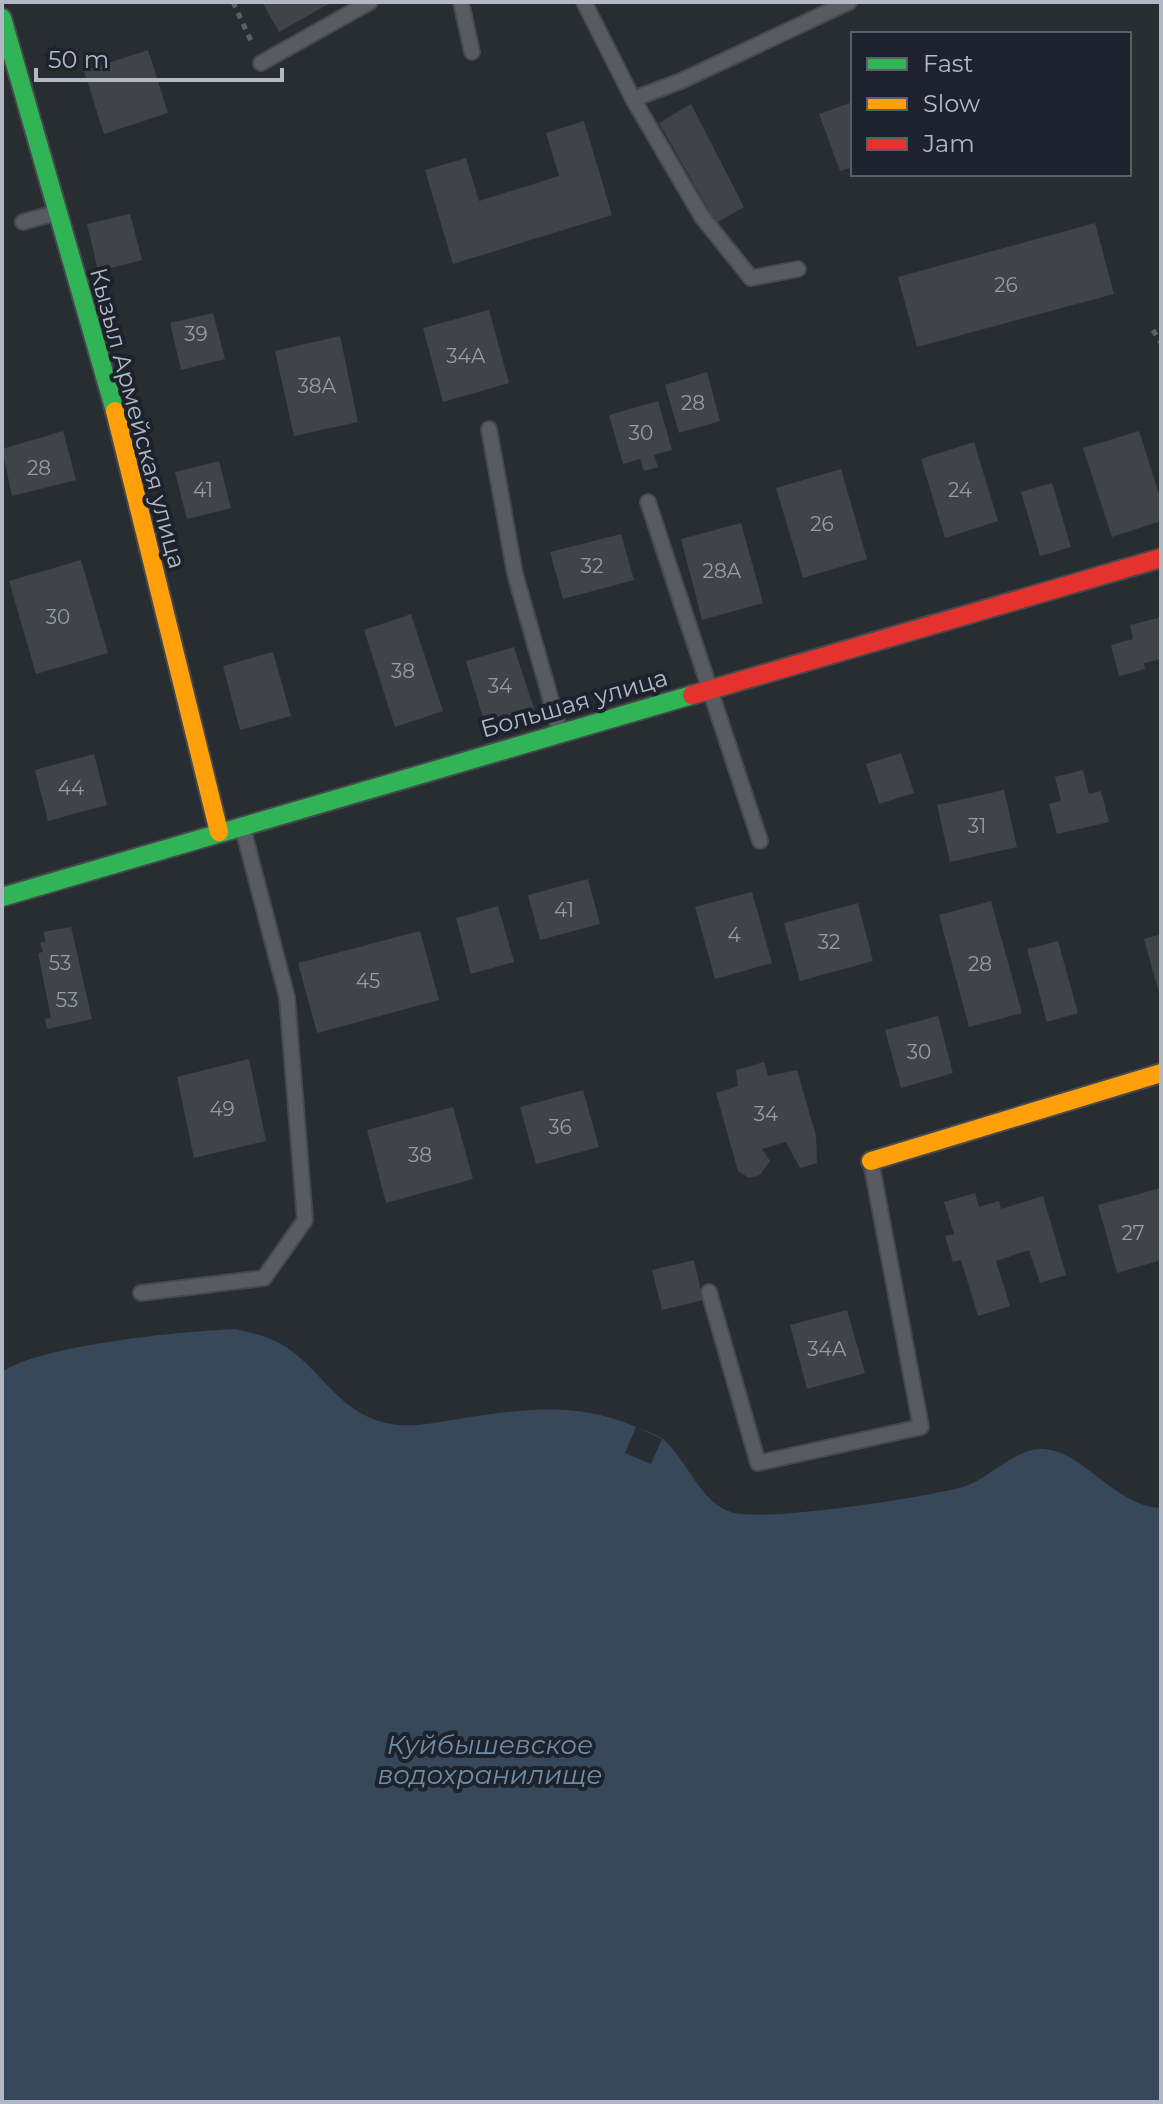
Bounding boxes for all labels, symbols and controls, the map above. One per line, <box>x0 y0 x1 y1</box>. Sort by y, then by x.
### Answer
scale bar <box>36 32 282 82</box>
legend <box>851 32 1131 176</box>
text: 50 m <box>48 45 109 74</box>
text: Fast <box>923 49 974 78</box>
text: Slow <box>923 89 980 118</box>
text: Jam <box>922 129 975 158</box>
street label: Кызыл Армейская улица <box>84 264 192 572</box>
house number: 26 <box>994 273 1018 297</box>
house number: 39 <box>184 322 208 346</box>
house number: 34А <box>446 344 486 368</box>
house number: 38А <box>298 374 337 398</box>
house number: 28 <box>681 391 705 415</box>
house number: 30 <box>629 421 653 445</box>
house number: 28 <box>27 456 51 480</box>
house number: 41 <box>193 478 213 502</box>
house number: 24 <box>948 478 972 502</box>
house number: 26 <box>810 512 834 536</box>
house number: 32 <box>581 554 603 578</box>
house number: 28А <box>703 559 742 583</box>
house number: 30 <box>46 605 70 629</box>
house number: 38 <box>391 659 415 683</box>
street label: Большая улица <box>477 662 671 744</box>
house number: 34 <box>488 674 512 698</box>
house number: 44 <box>58 776 84 800</box>
house number: 31 <box>968 814 986 838</box>
house number: 41 <box>554 898 574 922</box>
house number: 4 <box>727 923 741 947</box>
house number: 32 <box>818 930 840 954</box>
house number: 53 <box>49 951 71 975</box>
house number: 28 <box>968 952 992 976</box>
house number: 45 <box>356 969 380 993</box>
house number: 53 <box>56 988 78 1012</box>
house number: 30 <box>907 1040 931 1064</box>
house number: 49 <box>209 1097 235 1121</box>
house number: 34 <box>754 1102 778 1126</box>
house number: 36 <box>548 1115 572 1139</box>
house number: 38 <box>408 1143 432 1167</box>
house number: 27 <box>1121 1221 1145 1245</box>
house number: 34А <box>807 1337 847 1361</box>
water label: Куйбышевское водохранилище <box>377 1729 603 1791</box>

